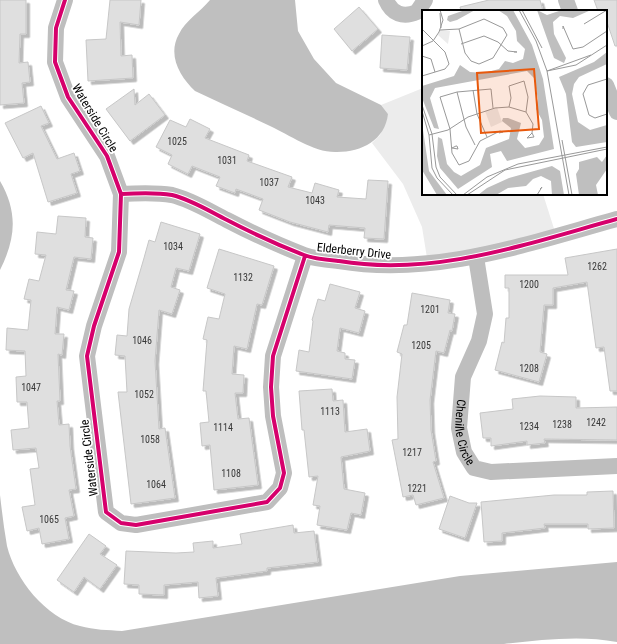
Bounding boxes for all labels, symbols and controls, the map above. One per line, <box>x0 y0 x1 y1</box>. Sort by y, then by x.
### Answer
inset map <box>422 10 607 195</box>
street label: Waterside Circle <box>69 81 121 155</box>
house number: 1025 <box>167 136 187 147</box>
house number: 1031 <box>217 155 237 166</box>
house number: 1037 <box>259 177 279 188</box>
house number: 1043 <box>305 195 325 206</box>
street label: Elderberry Drive <box>316 240 392 262</box>
house number: 1034 <box>163 241 183 252</box>
house number: 1262 <box>587 261 607 272</box>
house number: 1132 <box>233 272 253 283</box>
house number: 1200 <box>519 279 539 290</box>
house number: 1201 <box>420 304 440 315</box>
house number: 1046 <box>132 335 152 346</box>
house number: 1205 <box>411 340 431 351</box>
house number: 1208 <box>519 363 539 374</box>
house number: 1047 <box>21 382 41 393</box>
house number: 1052 <box>134 389 154 400</box>
street label: Chenille Circle <box>452 399 478 468</box>
house number: 1113 <box>320 406 340 417</box>
house number: 1242 <box>586 417 606 428</box>
street label: Waterside Circle <box>77 419 101 497</box>
house number: 1238 <box>552 419 572 430</box>
house number: 1234 <box>519 421 539 432</box>
house number: 1114 <box>213 422 233 433</box>
house number: 1058 <box>140 434 160 445</box>
house number: 1217 <box>402 447 422 458</box>
house number: 1108 <box>221 468 241 479</box>
house number: 1064 <box>146 479 166 490</box>
house number: 1221 <box>407 483 427 494</box>
house number: 1065 <box>39 514 59 525</box>

